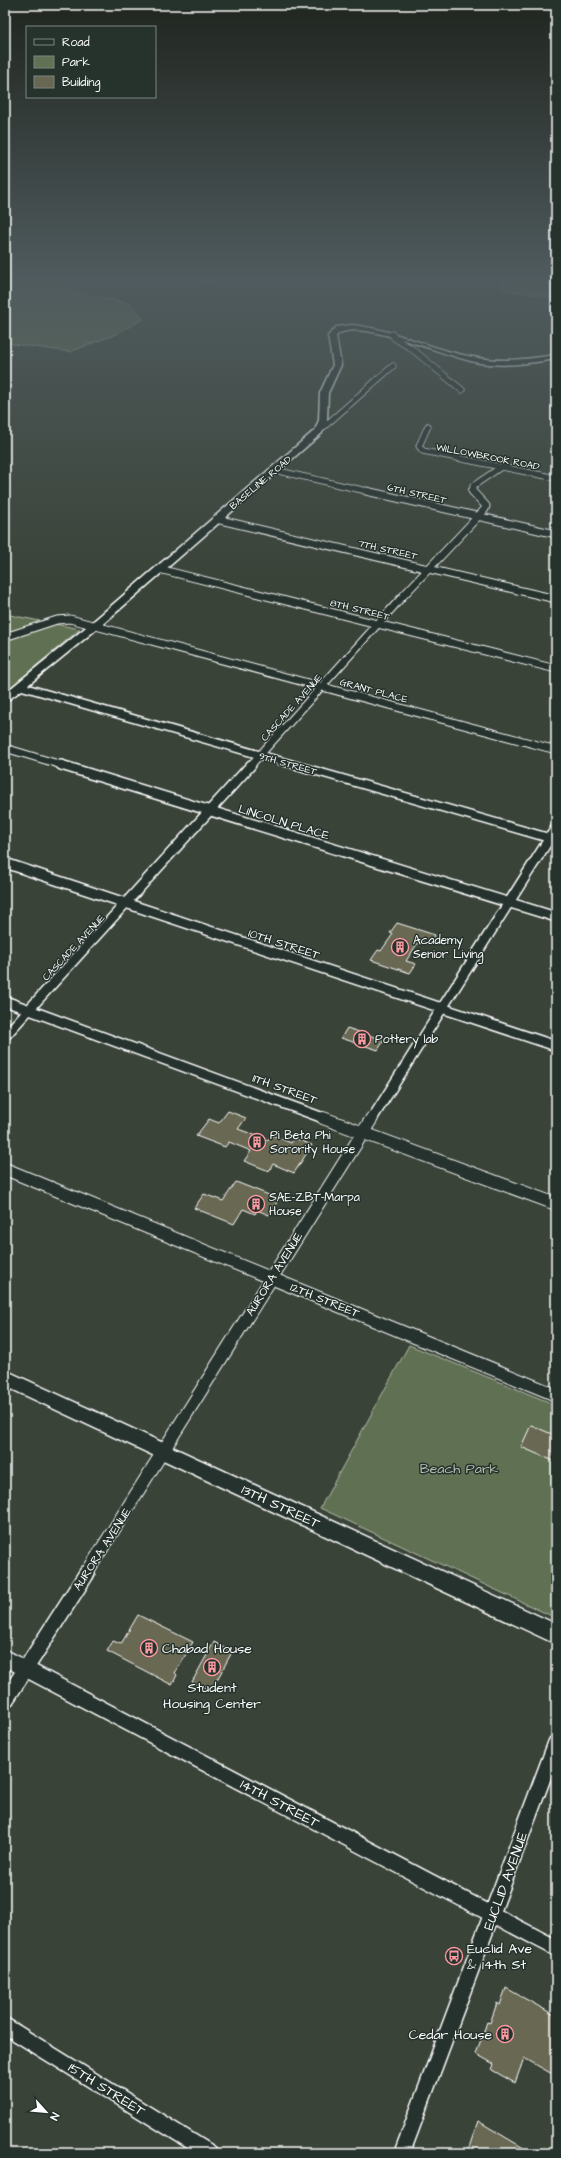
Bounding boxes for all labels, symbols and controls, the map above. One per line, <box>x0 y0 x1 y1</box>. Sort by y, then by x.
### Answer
legend <box>26 26 156 98</box>
text: Road <box>62 34 90 51</box>
text: Park <box>62 54 90 71</box>
text: Building <box>62 74 100 92</box>
street label: WILLOWBROOK ROAD <box>435 440 541 474</box>
street label: BASELINE ROAD <box>227 452 295 513</box>
street label: 6TH STREET <box>386 480 449 508</box>
street label: 7TH STREET <box>357 536 419 564</box>
street label: 8TH STREET <box>329 596 392 624</box>
street label: CASCADE AVENUE <box>258 671 326 744</box>
street label: GRANT PLACE <box>338 675 409 707</box>
street label: 9TH STREET <box>257 749 319 779</box>
street label: LINCOLN PLACE <box>236 801 331 844</box>
street label: CASCADE AVENUE <box>39 911 108 984</box>
street label: 10TH STREET <box>246 925 322 964</box>
place label: Academy Senior Living <box>413 932 484 964</box>
building icon: Academy Senior Living <box>390 937 410 957</box>
building icon: Pottery lab <box>352 1029 372 1049</box>
place label: Pottery lab <box>375 1031 439 1049</box>
street label: 11TH STREET <box>250 1070 320 1109</box>
place label: Pi Beta Phi Sorority House <box>270 1127 356 1159</box>
building icon: Pi Beta Phi Sorority House <box>247 1132 267 1152</box>
place label: SAE-ZBT-Marpa House <box>269 1189 360 1220</box>
building icon: SAE-ZBT-Marpa House <box>246 1194 266 1214</box>
street label: AURORA AVENUE <box>242 1229 307 1319</box>
street label: 12TH STREET <box>288 1279 362 1322</box>
park label: Beach Park <box>420 1459 499 1479</box>
street label: 13TH STREET <box>238 1480 323 1534</box>
street label: AURORA AVENUE <box>69 1504 136 1594</box>
building icon: Chabad House <box>139 1638 159 1658</box>
place label: Chabad House <box>162 1639 252 1659</box>
building icon: Student Housing Center <box>202 1657 222 1677</box>
place label: Student Housing Center <box>163 1678 261 1714</box>
street label: 14TH STREET <box>236 1775 323 1833</box>
street label: EUCLID AVENUE <box>479 1829 533 1933</box>
place label: Euclid Ave & 14th St <box>467 1939 533 1975</box>
bus stop icon: Euclid Ave & 14th St <box>444 1946 464 1966</box>
building icon: Cedar House <box>495 2024 515 2044</box>
place label: Cedar House <box>409 2025 492 2045</box>
street label: 15TH STREET <box>64 2058 149 2122</box>
north arrow <box>26 2092 66 2132</box>
text: N <box>46 2110 63 2123</box>

